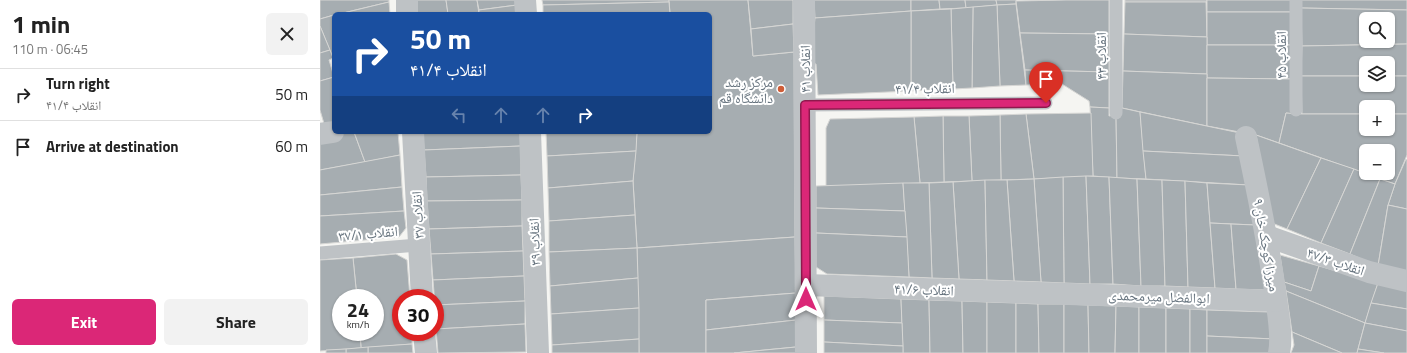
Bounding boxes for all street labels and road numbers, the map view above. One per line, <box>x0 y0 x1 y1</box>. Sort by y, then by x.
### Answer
street label: انقلاب ۴۵ <box>1270 31 1291 79</box>
street label: انقلاب ۴۳ <box>1090 32 1111 80</box>
street label: انقلاب ۴۱ <box>794 45 815 93</box>
street label: انقلاب ۴۱/۴ <box>895 77 955 99</box>
street label: انقلاب ۳۷ <box>405 191 429 239</box>
street label: میرزا کوچک خان ۹ <box>1248 197 1286 293</box>
street label: انقلاب ۳۹ <box>523 218 545 266</box>
street label: انقلاب ۳۷/۱ <box>337 220 399 246</box>
street label: انقلاب ۴۷/۳ <box>1304 241 1368 281</box>
street label: انقلاب ۴۱/۶ <box>894 277 954 301</box>
street label: ابوالفضل میرمحمدی <box>1108 284 1210 308</box>

